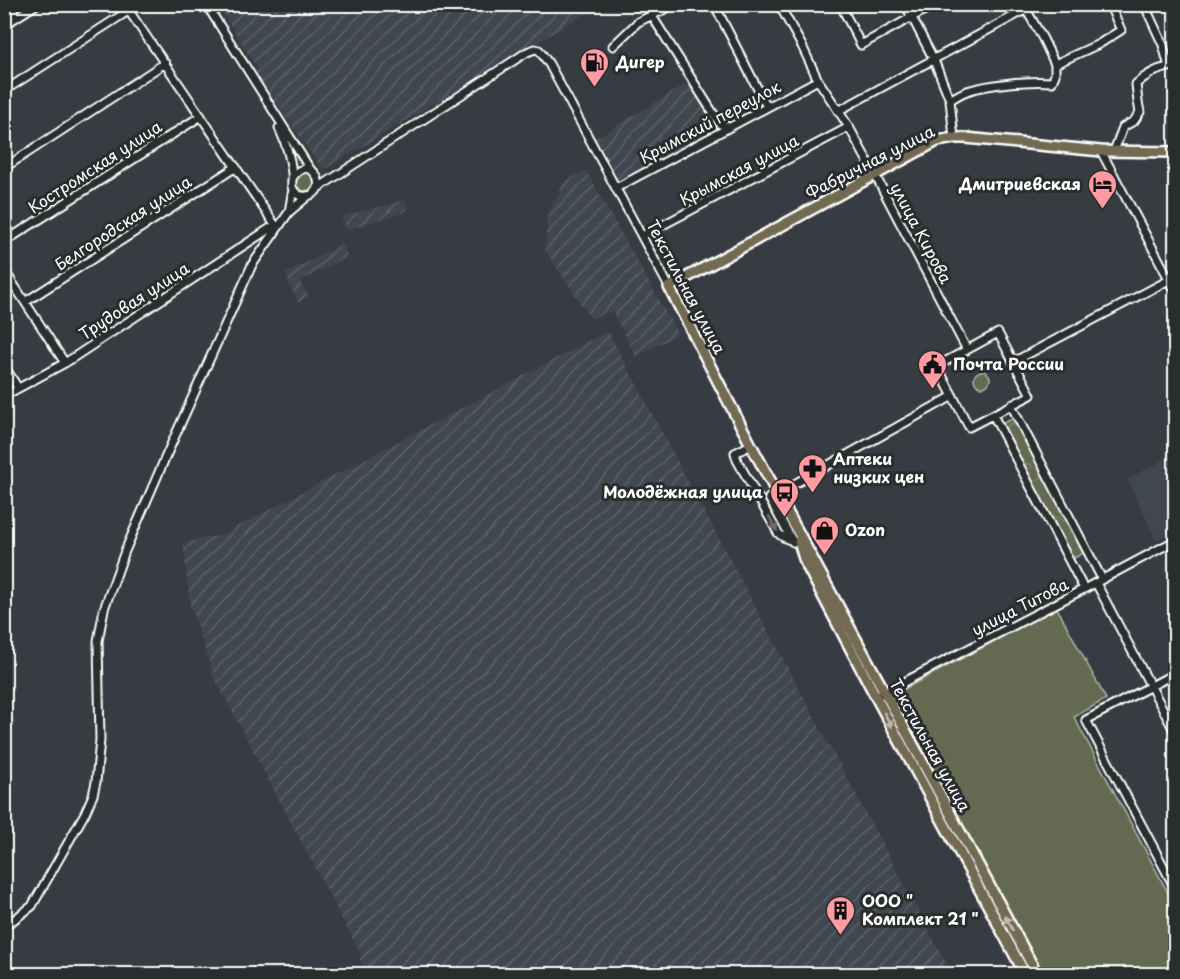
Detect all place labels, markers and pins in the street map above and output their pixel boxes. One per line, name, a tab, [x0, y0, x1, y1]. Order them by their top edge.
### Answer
fuel station icon: Дигер	[579, 46, 611, 88]
place label: Дигер	[615, 49, 665, 73]
hotel icon: Дмитриевская	[1086, 168, 1118, 210]
place label: Дмитриевская	[958, 171, 1081, 195]
public building icon: Почта России	[916, 348, 948, 390]
place label: Почта России	[953, 351, 1064, 375]
place label: Аптеки низких цен	[833, 446, 925, 488]
pharmacy icon: Аптеки низких цен	[796, 452, 828, 494]
bus stop icon: Молодёжная улица	[768, 476, 800, 518]
place label: Молодёжная улица	[603, 479, 763, 503]
shop icon: Ozon	[808, 514, 840, 556]
place label: Ozon	[845, 517, 885, 541]
place label: ООО " Комплект 21 "	[862, 888, 978, 930]
building icon: ООО " Комплект 21 "	[825, 894, 857, 936]

